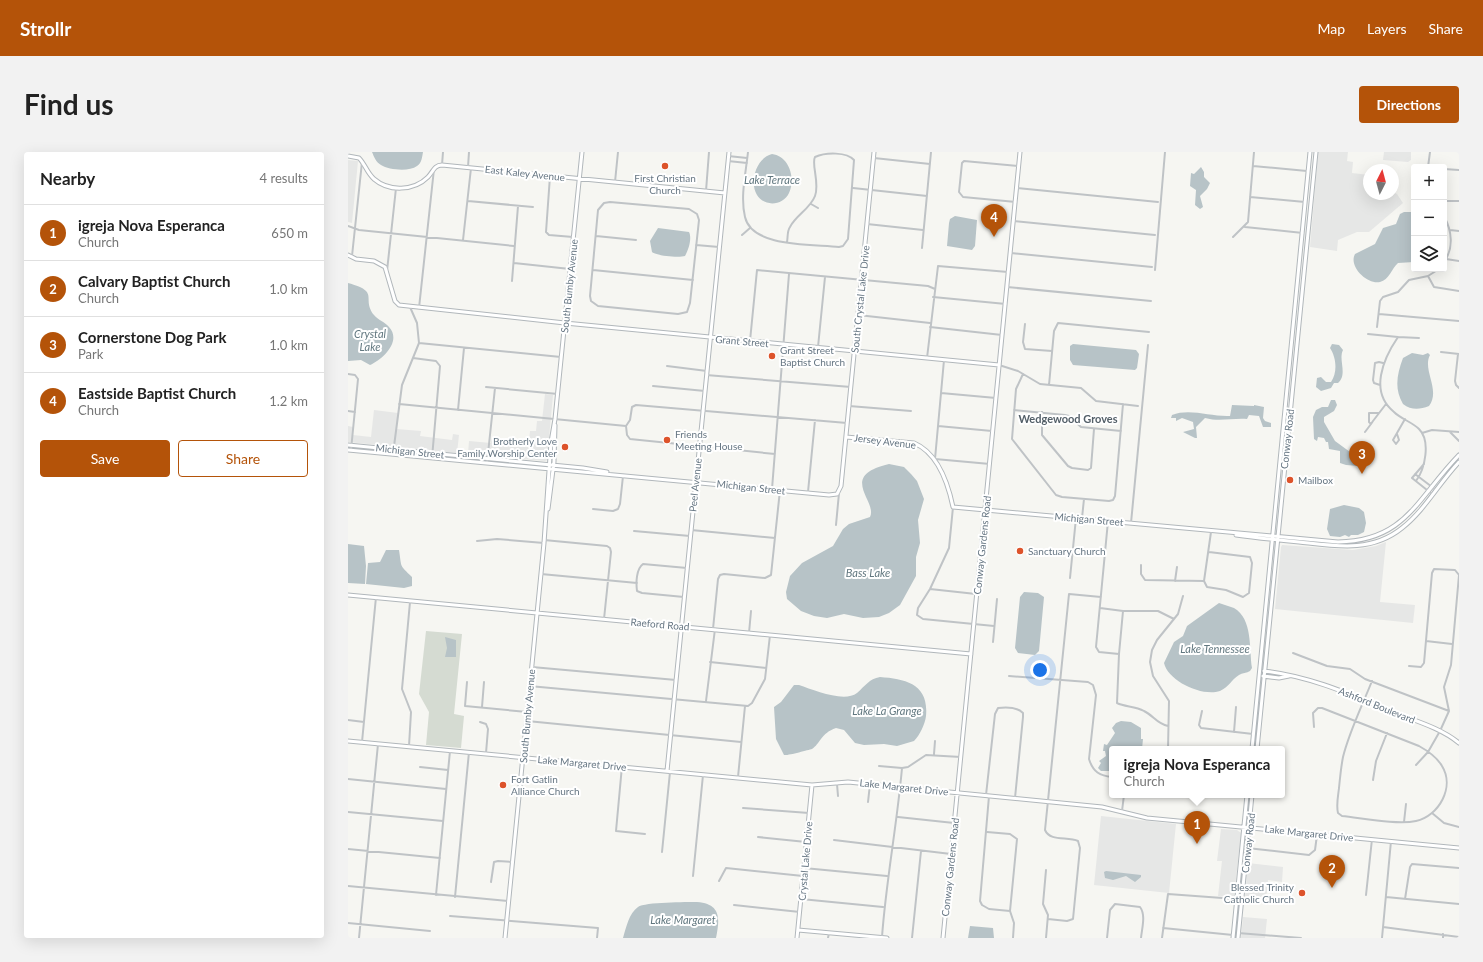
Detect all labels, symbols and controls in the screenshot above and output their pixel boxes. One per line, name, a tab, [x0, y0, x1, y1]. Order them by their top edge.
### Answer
text: Strollr	[20, 17, 71, 40]
text: Map	[1317, 20, 1345, 37]
text: Layers	[1367, 20, 1407, 37]
text: Share	[1429, 20, 1463, 37]
button: Directions	[1359, 86, 1459, 123]
text: Find us	[24, 87, 114, 121]
marker: First Christian Church	[660, 161, 670, 171]
street label: East Kaley Avenue	[484, 163, 566, 183]
north arrow	[1363, 164, 1399, 200]
map controls	[1411, 164, 1447, 272]
button: +	[1411, 164, 1447, 200]
text: Nearby	[40, 168, 95, 189]
text: 4 results	[260, 170, 308, 186]
place label: First Christian Church	[634, 172, 696, 196]
water label: Lake Terrace	[744, 173, 800, 186]
button: −	[1411, 200, 1447, 236]
pin: 4	[981, 204, 1007, 237]
text: igreja Nova Esperanca	[78, 216, 225, 234]
text: 1	[49, 225, 57, 241]
text: 650 m	[271, 225, 308, 241]
text: Church	[78, 234, 119, 250]
button: layers	[1411, 236, 1447, 272]
street label: South Bumby Avenue	[558, 239, 580, 333]
street label: South Crystal Lake Drive	[848, 245, 872, 353]
text: Calvary Baptist Church	[78, 272, 231, 290]
text: 2	[49, 281, 57, 297]
text: 1.0 km	[269, 281, 308, 297]
text: Church	[78, 290, 119, 306]
water label: Crystal Lake	[354, 327, 387, 353]
text: Cornerstone Dog Park	[78, 328, 227, 346]
street label: Grant Street	[715, 333, 770, 349]
text: 3	[49, 337, 57, 353]
text: 1.0 km	[269, 337, 308, 353]
place label: Grant Street Baptist Church	[780, 344, 845, 368]
text: Park	[78, 346, 103, 362]
marker: Grant Street Baptist Church	[767, 351, 777, 361]
text: Eastside Baptist Church	[78, 384, 236, 402]
text: 4	[49, 393, 57, 409]
text: 1.2 km	[269, 393, 308, 409]
text: Church	[78, 402, 119, 418]
street label: Conway Road	[1278, 408, 1296, 470]
district label: Wedgewood Groves	[1018, 412, 1118, 425]
place label: Friends Meeting House	[675, 428, 743, 452]
street label: Jersey Avenue	[853, 431, 917, 451]
place label: Brotherly Love Family Worship Center	[457, 435, 557, 459]
marker: Friends Meeting House	[662, 435, 672, 445]
button: Save	[40, 440, 170, 477]
button: Share	[178, 440, 308, 477]
street label: Michigan Street	[375, 441, 445, 461]
pin: 3	[1349, 441, 1375, 474]
marker: Brotherly Love Family Worship Center	[560, 442, 570, 452]
street label: Peel Avenue	[686, 458, 704, 512]
place label: Mailbox	[1298, 474, 1333, 486]
marker: Mailbox	[1285, 475, 1295, 485]
street label: Michigan Street	[716, 477, 786, 497]
street label: Conway Gardens Road	[971, 495, 993, 595]
street label: Michigan Street	[1054, 510, 1124, 528]
place label: Sanctuary Church	[1028, 545, 1106, 557]
marker: Sanctuary Church	[1015, 546, 1025, 556]
water label: Bass Lake	[846, 566, 890, 579]
street label: Raeford Road	[630, 615, 690, 633]
water label: Lake Tennessee	[1180, 642, 1250, 655]
your location	[1030, 660, 1050, 680]
street label: South Bumby Avenue	[517, 669, 537, 763]
street label: Ashford Boulevard	[1337, 684, 1417, 726]
water label: Lake La Grange	[852, 704, 922, 717]
popup	[1109, 746, 1285, 798]
street label: Lake Margaret Drive	[537, 753, 627, 773]
text: igreja Nova Esperanca	[1124, 755, 1270, 773]
place label: Fort Gatlin Alliance Church	[511, 773, 580, 797]
text: Church	[1124, 773, 1165, 789]
street label: Lake Margaret Drive	[859, 776, 949, 798]
marker: Fort Gatlin Alliance Church	[498, 780, 508, 790]
pin: 1	[1184, 811, 1210, 844]
street label: Conway Road	[1239, 812, 1257, 874]
street label: Conway Gardens Road	[939, 817, 961, 917]
street label: Crystal Lake Drive	[796, 821, 814, 901]
street label: Lake Margaret Drive	[1264, 822, 1354, 844]
pin: 2	[1319, 855, 1345, 888]
place label: Blessed Trinity Catholic Church	[1224, 881, 1295, 905]
marker: Blessed Trinity Catholic Church	[1297, 888, 1307, 898]
water label: Lake Margaret	[650, 913, 716, 926]

